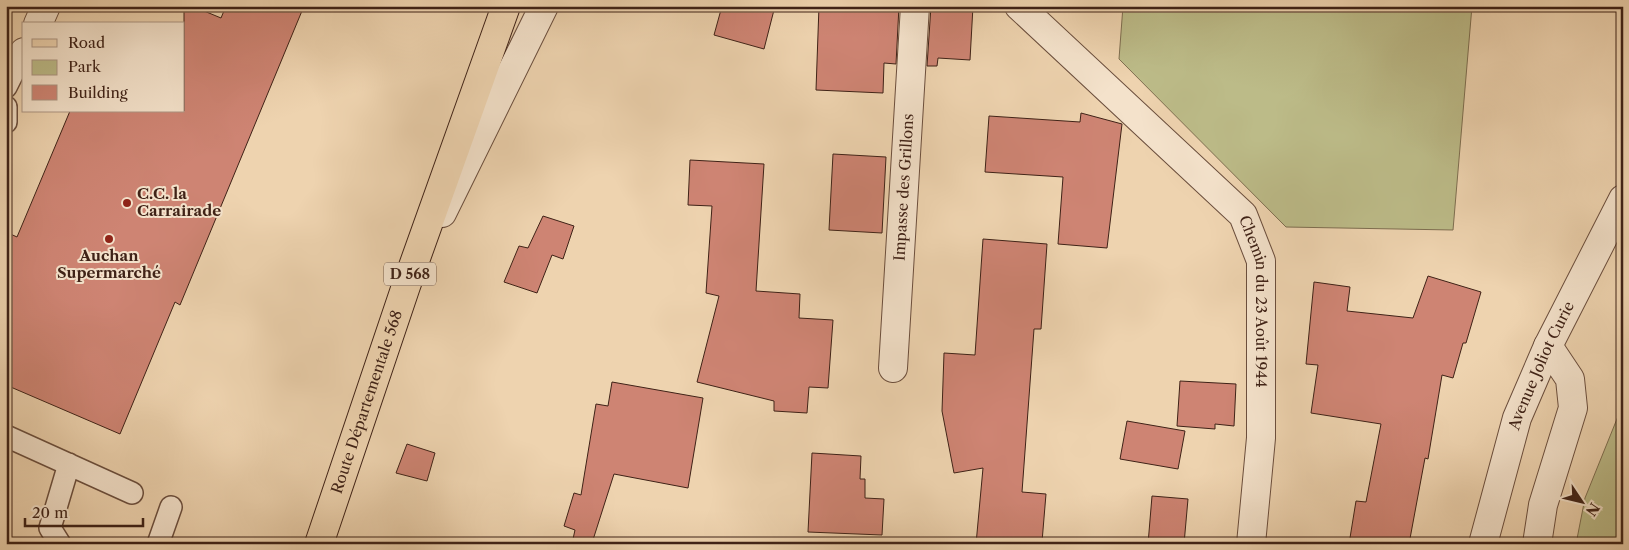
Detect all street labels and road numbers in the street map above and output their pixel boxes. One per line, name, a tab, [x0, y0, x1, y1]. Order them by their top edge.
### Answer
street label: Impasse des Grillons	[890, 113, 917, 261]
street label: Chemin du 23 Août 1944	[1235, 212, 1271, 388]
road number: D 568	[384, 262, 436, 286]
street label: Avenue Joliot Curie	[1504, 298, 1578, 433]
street label: Route Départementale 568	[327, 307, 406, 496]

